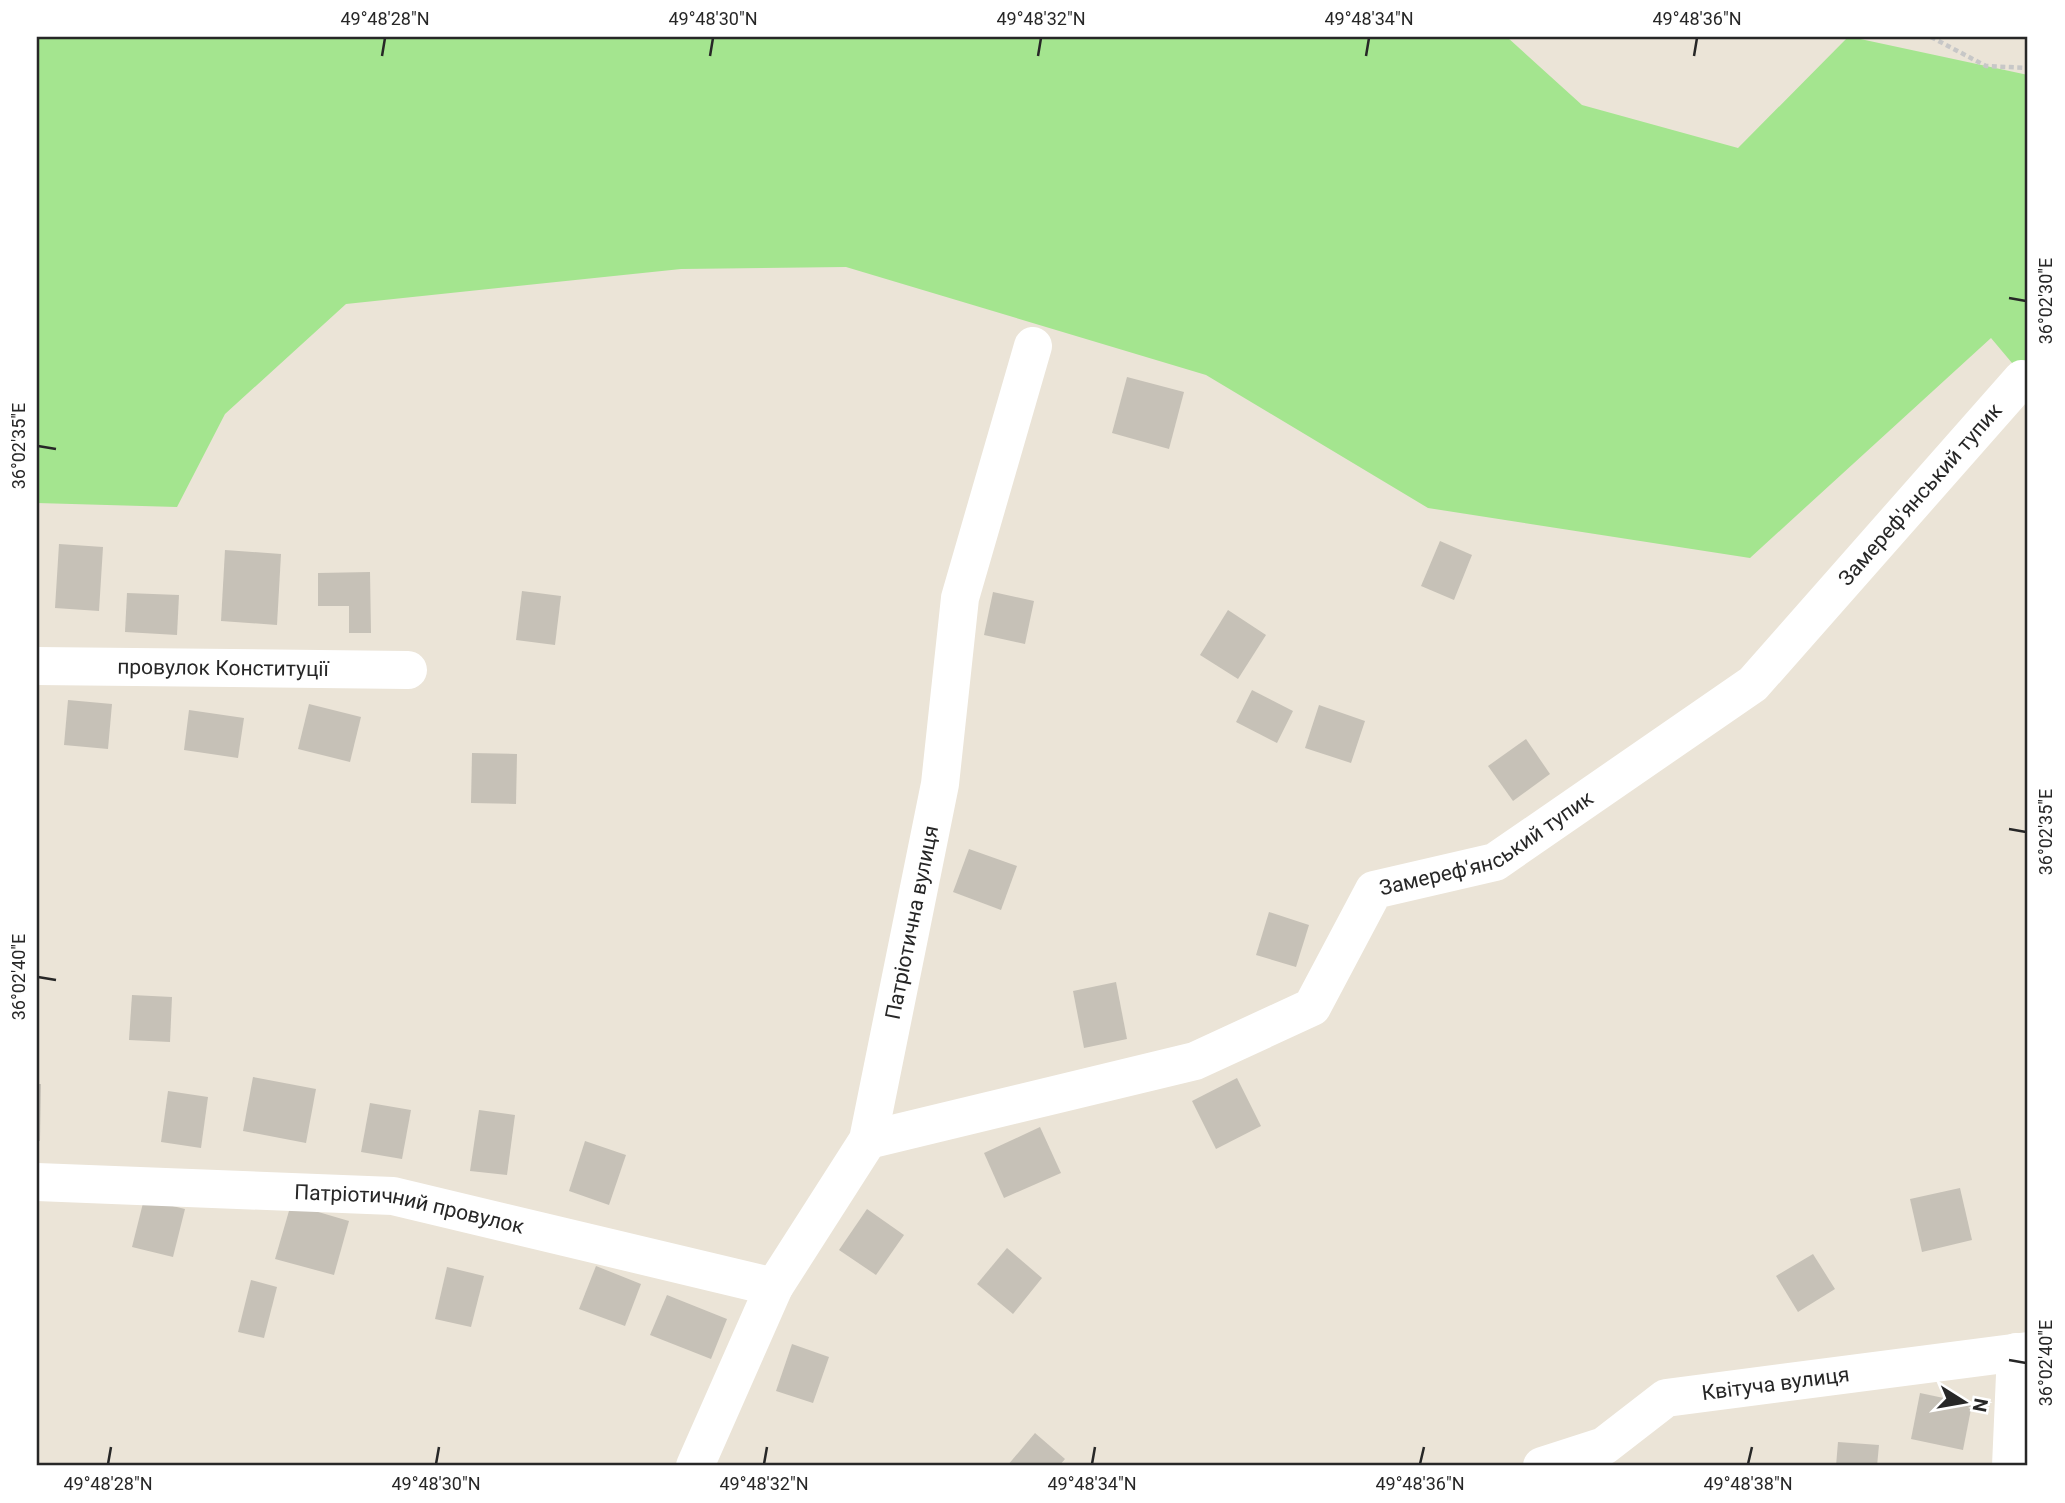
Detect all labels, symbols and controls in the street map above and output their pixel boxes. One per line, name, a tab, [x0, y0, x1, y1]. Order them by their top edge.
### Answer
text: 49°48'28"N	[340, 8, 430, 29]
text: 49°48'30"N	[668, 8, 758, 29]
text: 49°48'32"N	[996, 8, 1086, 29]
text: 49°48'34"N	[1324, 8, 1414, 29]
text: 49°48'36"N	[1652, 8, 1742, 29]
text: 36°02'30"E	[2035, 258, 2056, 344]
street label: Замереф'янський тупик	[1833, 398, 2007, 590]
text: 36°02'35"E	[8, 403, 29, 489]
street label: провулок Конституції	[117, 655, 330, 681]
street label: Замереф'янський тупик	[1377, 786, 1598, 900]
text: 36°02'35"E	[2035, 789, 2056, 875]
street label: Патріотична вулиця	[881, 823, 943, 1022]
text: 36°02'40"E	[8, 934, 29, 1020]
street label: Патріотичний провулок	[294, 1180, 527, 1239]
text: 36°02'40"E	[2035, 1320, 2056, 1406]
street label: Квітуча вулиця	[1700, 1362, 1851, 1405]
north arrow	[1928, 1366, 1998, 1436]
text: N	[1968, 1396, 1993, 1414]
text: 49°48'28"N	[63, 1473, 153, 1494]
text: 49°48'30"N	[391, 1473, 481, 1494]
text: 49°48'32"N	[719, 1473, 809, 1494]
text: 49°48'34"N	[1047, 1473, 1137, 1494]
text: 49°48'36"N	[1375, 1473, 1465, 1494]
text: 49°48'38"N	[1703, 1473, 1793, 1494]

